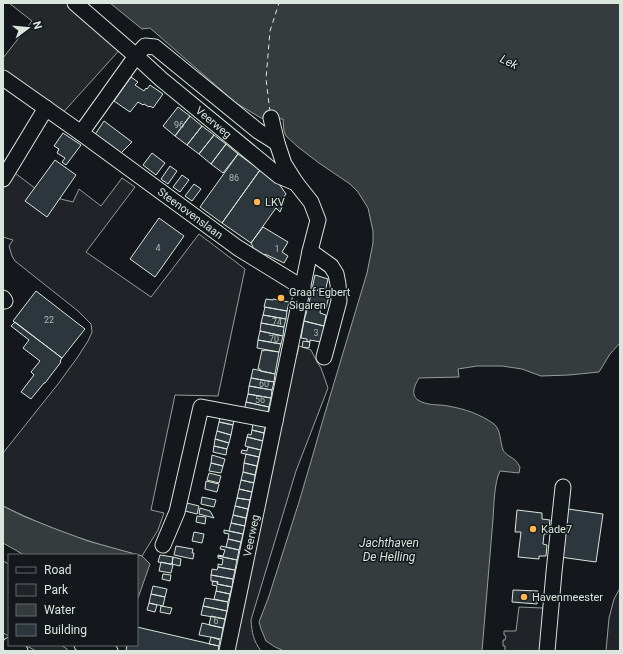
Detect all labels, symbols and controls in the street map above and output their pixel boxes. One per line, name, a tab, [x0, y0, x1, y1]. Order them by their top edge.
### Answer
north arrow	[8, 8, 48, 48]
text: N	[30, 20, 45, 31]
water label: Lek	[498, 52, 521, 73]
street label: Veerweg	[193, 104, 234, 141]
house number: 96	[174, 120, 184, 130]
house number: 86	[229, 173, 239, 183]
street label: Steenovenslaan	[155, 185, 225, 242]
place label: LKV	[265, 196, 285, 209]
marker: LKV	[252, 197, 262, 207]
house number: 4	[155, 243, 161, 253]
house number: 1	[274, 244, 280, 254]
place label: Graaf Egbert Sigaren	[289, 286, 351, 312]
marker: Graaf Egbert Sigaren	[276, 293, 286, 303]
house number: 22	[44, 315, 54, 325]
house number: 74	[272, 317, 282, 327]
house number: 3	[313, 328, 319, 338]
house number: 70	[269, 334, 279, 344]
house number: 60	[259, 379, 269, 389]
house number: 56	[255, 395, 265, 405]
street label: Veerweg	[241, 513, 262, 558]
place label: Kade7	[541, 523, 572, 536]
marker: Kade7	[528, 524, 538, 534]
water label: Jachthaven De Helling	[359, 536, 419, 564]
legend	[8, 554, 138, 646]
text: Road	[44, 563, 72, 577]
text: Park	[44, 583, 69, 597]
place label: Havenmeester	[532, 591, 603, 604]
marker: Havenmeester	[519, 592, 529, 602]
text: Water	[44, 603, 75, 617]
house number: 6	[213, 616, 219, 626]
text: Building	[44, 623, 87, 637]

